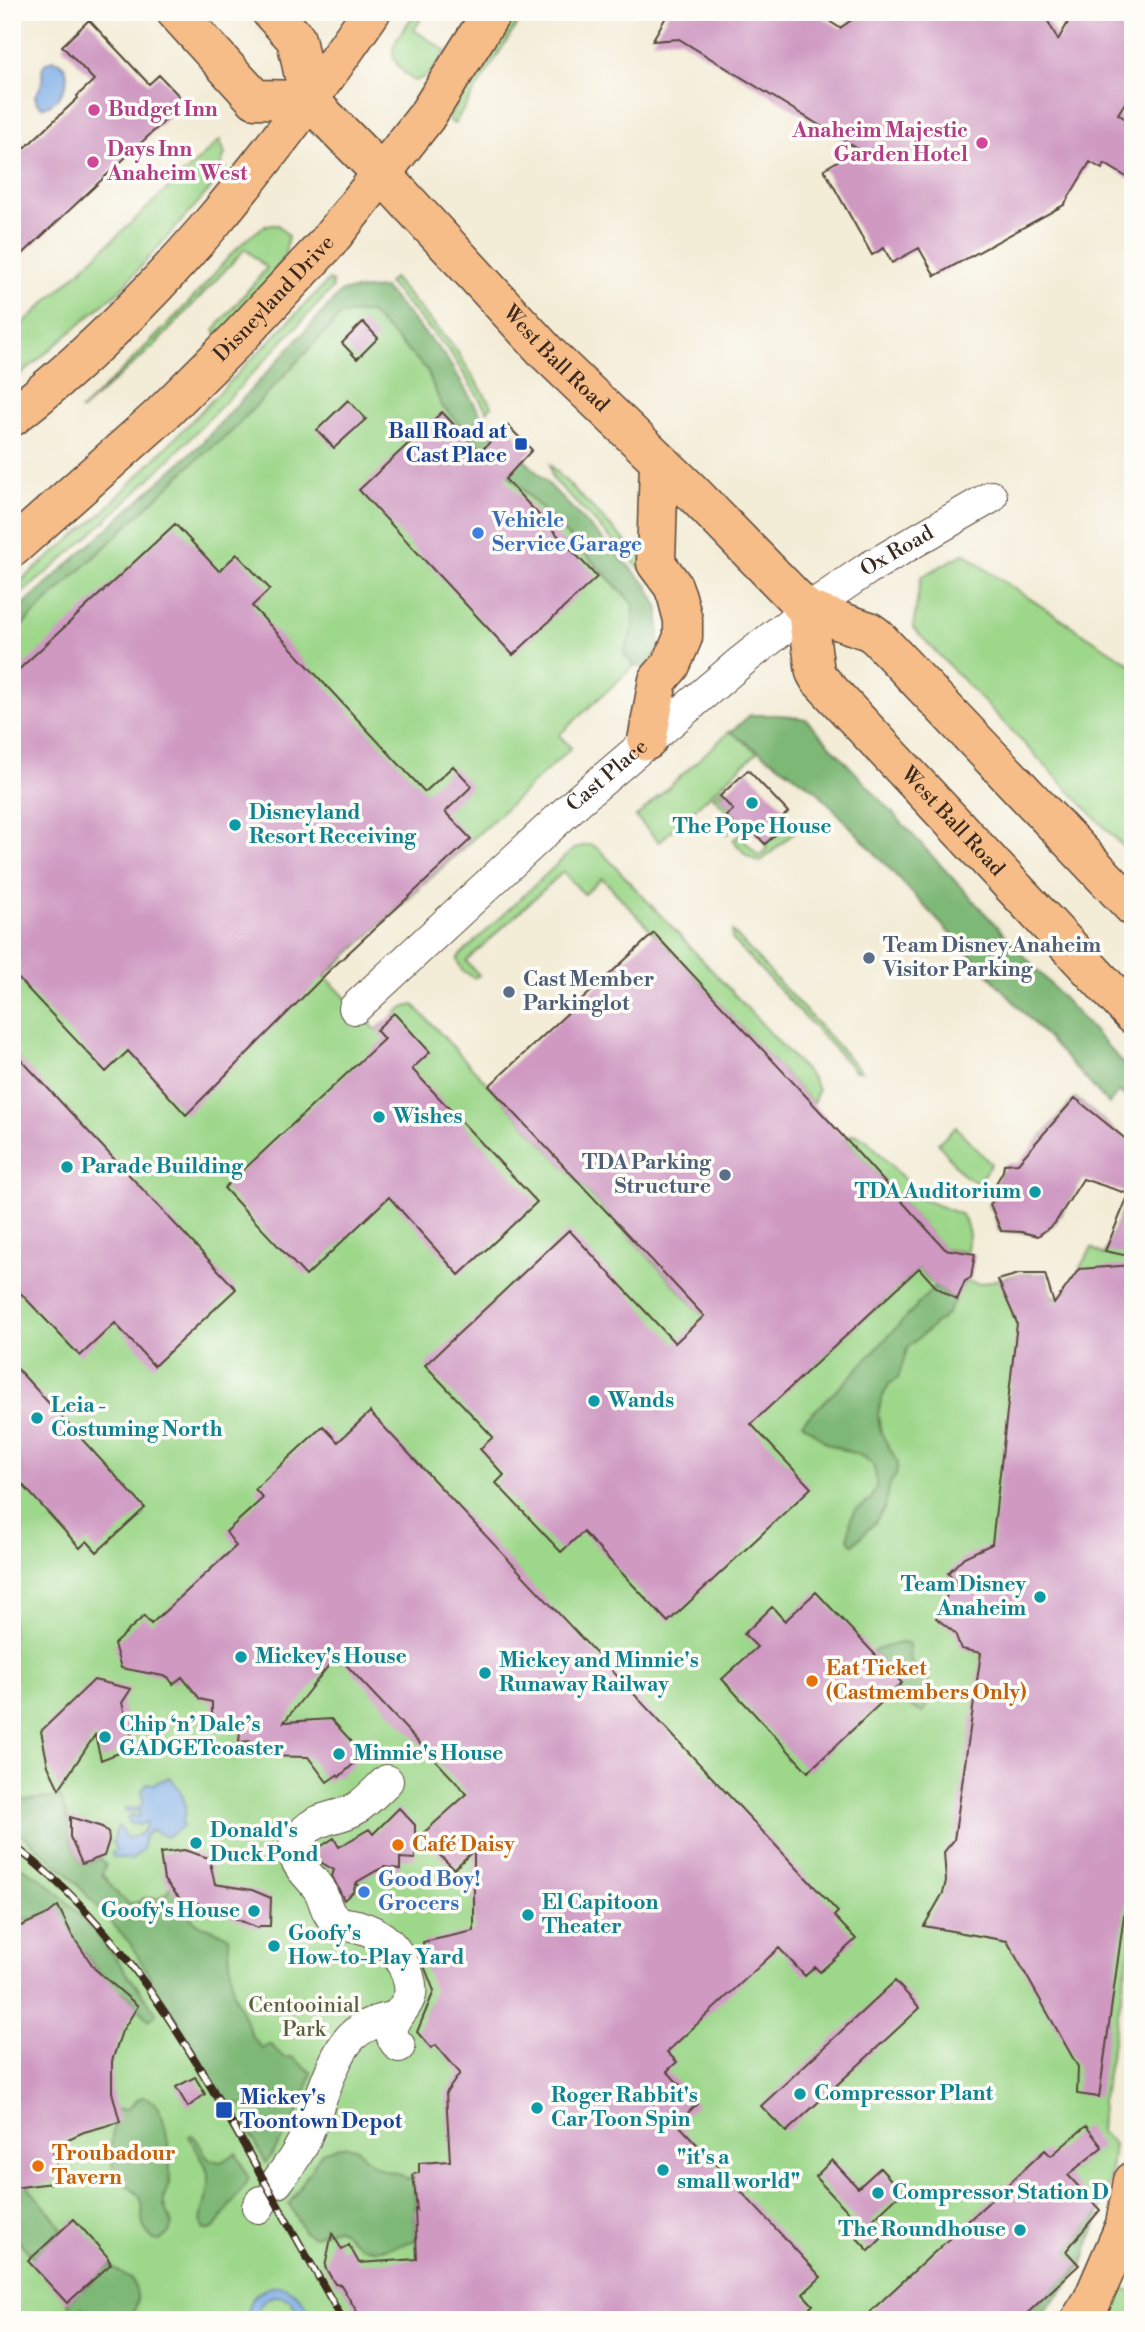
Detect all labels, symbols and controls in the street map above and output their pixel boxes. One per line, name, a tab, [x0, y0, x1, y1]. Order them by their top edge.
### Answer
place label: Budget Inn	[108, 97, 218, 123]
marker: Budget Inn	[86, 102, 102, 118]
place label: Anaheim Majestic Garden Hotel	[791, 118, 968, 168]
marker: Anaheim Majestic Garden Hotel	[974, 135, 990, 151]
place label: Days Inn Anaheim West	[106, 137, 248, 187]
marker: Days Inn Anaheim West	[85, 154, 101, 170]
street label: Disneyland Drive	[208, 230, 340, 368]
street label: West Ball Road	[496, 299, 614, 418]
place label: Ball Road at Cast Place	[388, 419, 508, 469]
marker: Ball Road at Cast Place	[513, 436, 529, 452]
place label: Vehicle Service Garage	[491, 508, 642, 558]
street label: Ox Road	[856, 520, 938, 583]
marker: Vehicle Service Garage	[470, 525, 486, 541]
street label: Cast Place	[561, 734, 653, 818]
street label: West Ball Road	[894, 761, 1010, 882]
marker: The Pope House	[744, 795, 760, 811]
place label: Disneyland Resort Receiving	[249, 800, 417, 850]
place label: The Pope House	[672, 814, 832, 840]
marker: Disneyland Resort Receiving	[227, 817, 243, 833]
place label: Team Disney Anaheim Visitor Parking	[882, 933, 1101, 983]
marker: Team Disney Anaheim Visitor Parking	[861, 950, 877, 966]
place label: Cast Member Parkinglot	[523, 967, 654, 1017]
marker: Cast Member Parkinglot	[501, 984, 517, 1000]
place label: Wishes	[392, 1104, 462, 1130]
marker: Wishes	[371, 1109, 387, 1125]
place label: TDA Parking Structure	[582, 1150, 712, 1200]
place label: Parade Building	[81, 1154, 244, 1180]
marker: Parade Building	[59, 1159, 75, 1175]
marker: TDA Parking Structure	[717, 1167, 733, 1183]
place label: TDA Auditorium	[854, 1179, 1021, 1205]
marker: TDA Auditorium	[1027, 1184, 1043, 1200]
place label: Wands	[607, 1388, 674, 1414]
place label: Leia - Costuming North	[51, 1393, 223, 1443]
marker: Wands	[586, 1393, 602, 1409]
marker: Leia - Costuming North	[29, 1410, 45, 1426]
place label: Team Disney Anaheim	[901, 1572, 1026, 1622]
marker: Team Disney Anaheim	[1032, 1589, 1048, 1605]
place label: Mickey's House	[255, 1644, 407, 1670]
place label: Mickey and Minnie's Runaway Railway	[499, 1648, 699, 1698]
marker: Mickey's House	[233, 1649, 249, 1665]
place label: Eat Ticket (Castmembers Only)	[826, 1656, 1027, 1706]
marker: Mickey and Minnie's Runaway Railway	[477, 1665, 493, 1681]
marker: Eat Ticket (Castmembers Only)	[804, 1673, 820, 1689]
place label: Chip ‘n’ Dale’s GADGETcoaster	[119, 1712, 284, 1762]
marker: Chip ‘n’ Dale’s GADGETcoaster	[97, 1729, 113, 1745]
place label: Minnie's House	[353, 1741, 503, 1767]
marker: Minnie's House	[331, 1746, 347, 1762]
place label: Donald's Duck Pond	[210, 1818, 319, 1868]
place label: Café Daisy	[412, 1832, 515, 1858]
marker: Donald's Duck Pond	[188, 1835, 204, 1851]
marker: Café Daisy	[390, 1837, 406, 1853]
place label: Good Boy! Grocers	[378, 1867, 481, 1917]
marker: Good Boy! Grocers	[356, 1884, 372, 1900]
place label: El Capitoon Theater	[542, 1890, 659, 1940]
place label: Goofy's House	[101, 1898, 240, 1924]
marker: Goofy's House	[246, 1903, 262, 1919]
marker: El Capitoon Theater	[520, 1907, 536, 1923]
place label: Goofy's How-to-Play Yard	[288, 1921, 465, 1971]
marker: Goofy's How-to-Play Yard	[266, 1938, 282, 1954]
park label: Centooinial Park	[248, 1993, 360, 2043]
place label: Compressor Plant	[814, 2081, 993, 2107]
place label: Roger Rabbit's Car Toon Spin	[551, 2083, 698, 2133]
place label: Mickey's Toontown Depot	[240, 2085, 403, 2135]
marker: Compressor Plant	[792, 2086, 808, 2102]
marker: Mickey's Toontown Depot	[214, 2100, 234, 2120]
marker: Roger Rabbit's Car Toon Spin	[529, 2100, 545, 2116]
place label: Troubadour Tavern	[52, 2141, 176, 2191]
place label: "it's a small world"	[677, 2145, 800, 2195]
marker: Troubadour Tavern	[30, 2158, 46, 2174]
marker: "it's a small world"	[655, 2162, 671, 2178]
place label: Compressor Station D	[892, 2180, 1109, 2206]
marker: Compressor Station D	[870, 2185, 886, 2201]
place label: The Roundhouse	[838, 2217, 1006, 2243]
marker: The Roundhouse	[1012, 2222, 1028, 2238]

